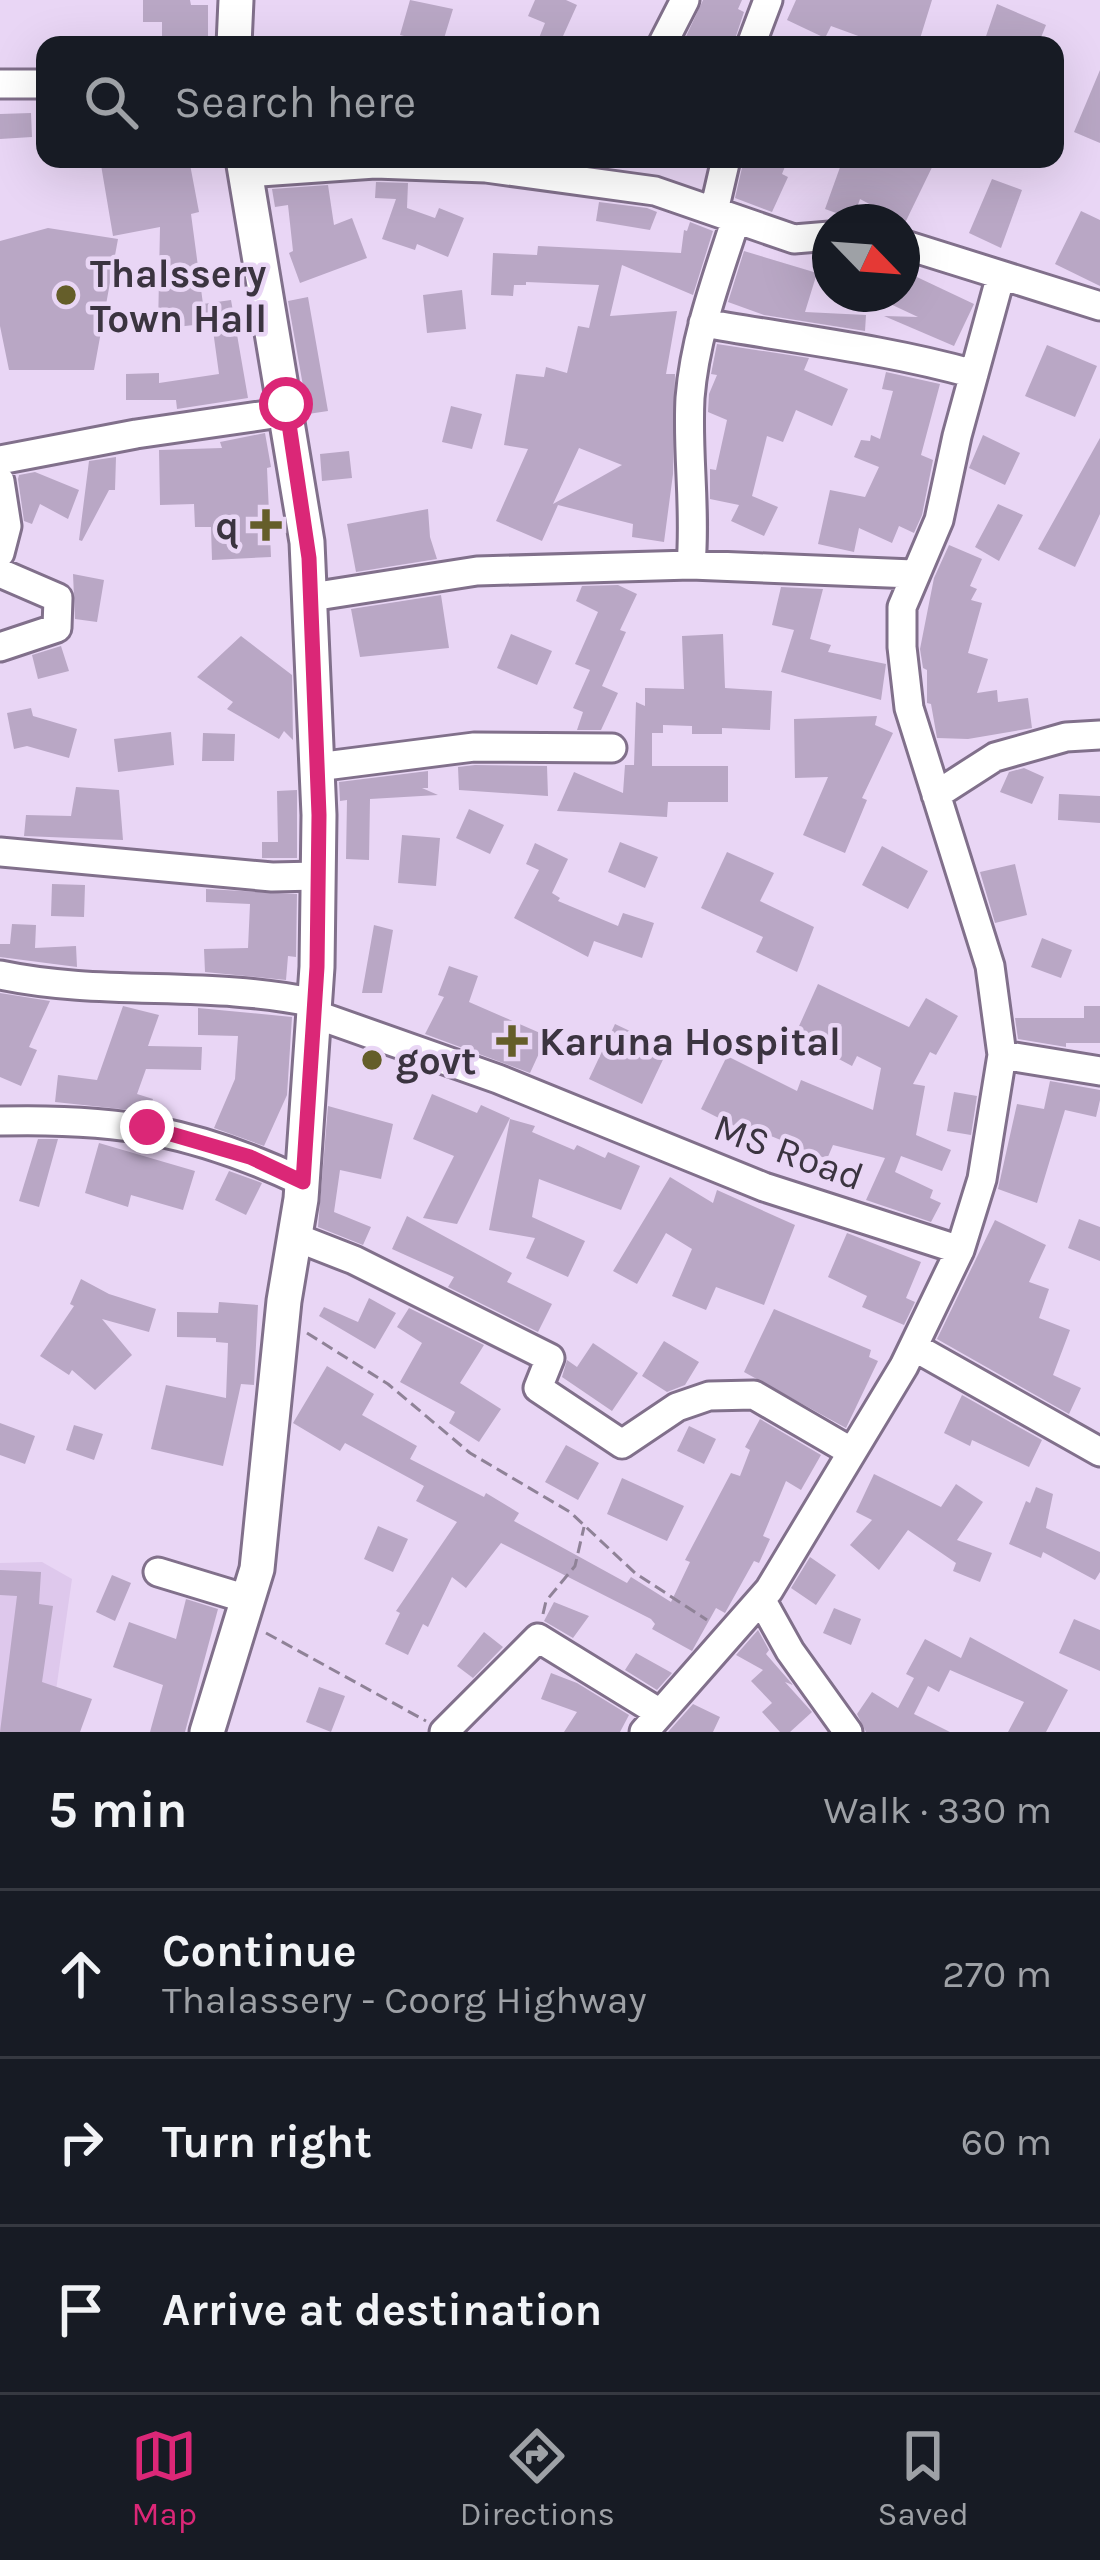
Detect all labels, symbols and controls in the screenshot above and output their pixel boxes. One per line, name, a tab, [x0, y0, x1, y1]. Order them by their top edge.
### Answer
search box	[36, 36, 1064, 168]
icon: search	[78, 69, 144, 135]
text: Search here	[174, 76, 416, 128]
north arrow	[812, 204, 920, 312]
place label: Thalssery Town Hall	[90, 251, 267, 342]
marker: Thalssery Town Hall	[53, 282, 79, 308]
route start	[259, 377, 313, 431]
place label: q	[215, 503, 239, 549]
marker: q	[250, 509, 282, 541]
place label: Karuna Hospital	[539, 1019, 841, 1065]
marker: Karuna Hospital	[496, 1025, 528, 1057]
place label: govt	[396, 1038, 476, 1084]
marker: govt	[359, 1047, 385, 1073]
route end	[120, 1100, 174, 1154]
street label: MS Road	[708, 1104, 870, 1200]
text: 5 min	[48, 1780, 188, 1840]
text: Walk · 330 m	[824, 1787, 1052, 1833]
text: Continue	[162, 1925, 357, 1977]
icon: ahead	[48, 1941, 114, 2007]
text: 270 m	[942, 1951, 1052, 1997]
text: Thalassery - Coorg Highway	[162, 1977, 647, 2023]
icon: right	[48, 2109, 114, 2175]
text: Turn right	[162, 2116, 372, 2168]
text: 60 m	[961, 2119, 1052, 2165]
icon: arrive	[48, 2277, 114, 2343]
text: Arrive at destination	[162, 2284, 602, 2336]
tab: Map	[131, 2423, 197, 2533]
tab: Directions	[460, 2423, 615, 2533]
tab: Saved	[878, 2423, 969, 2533]

